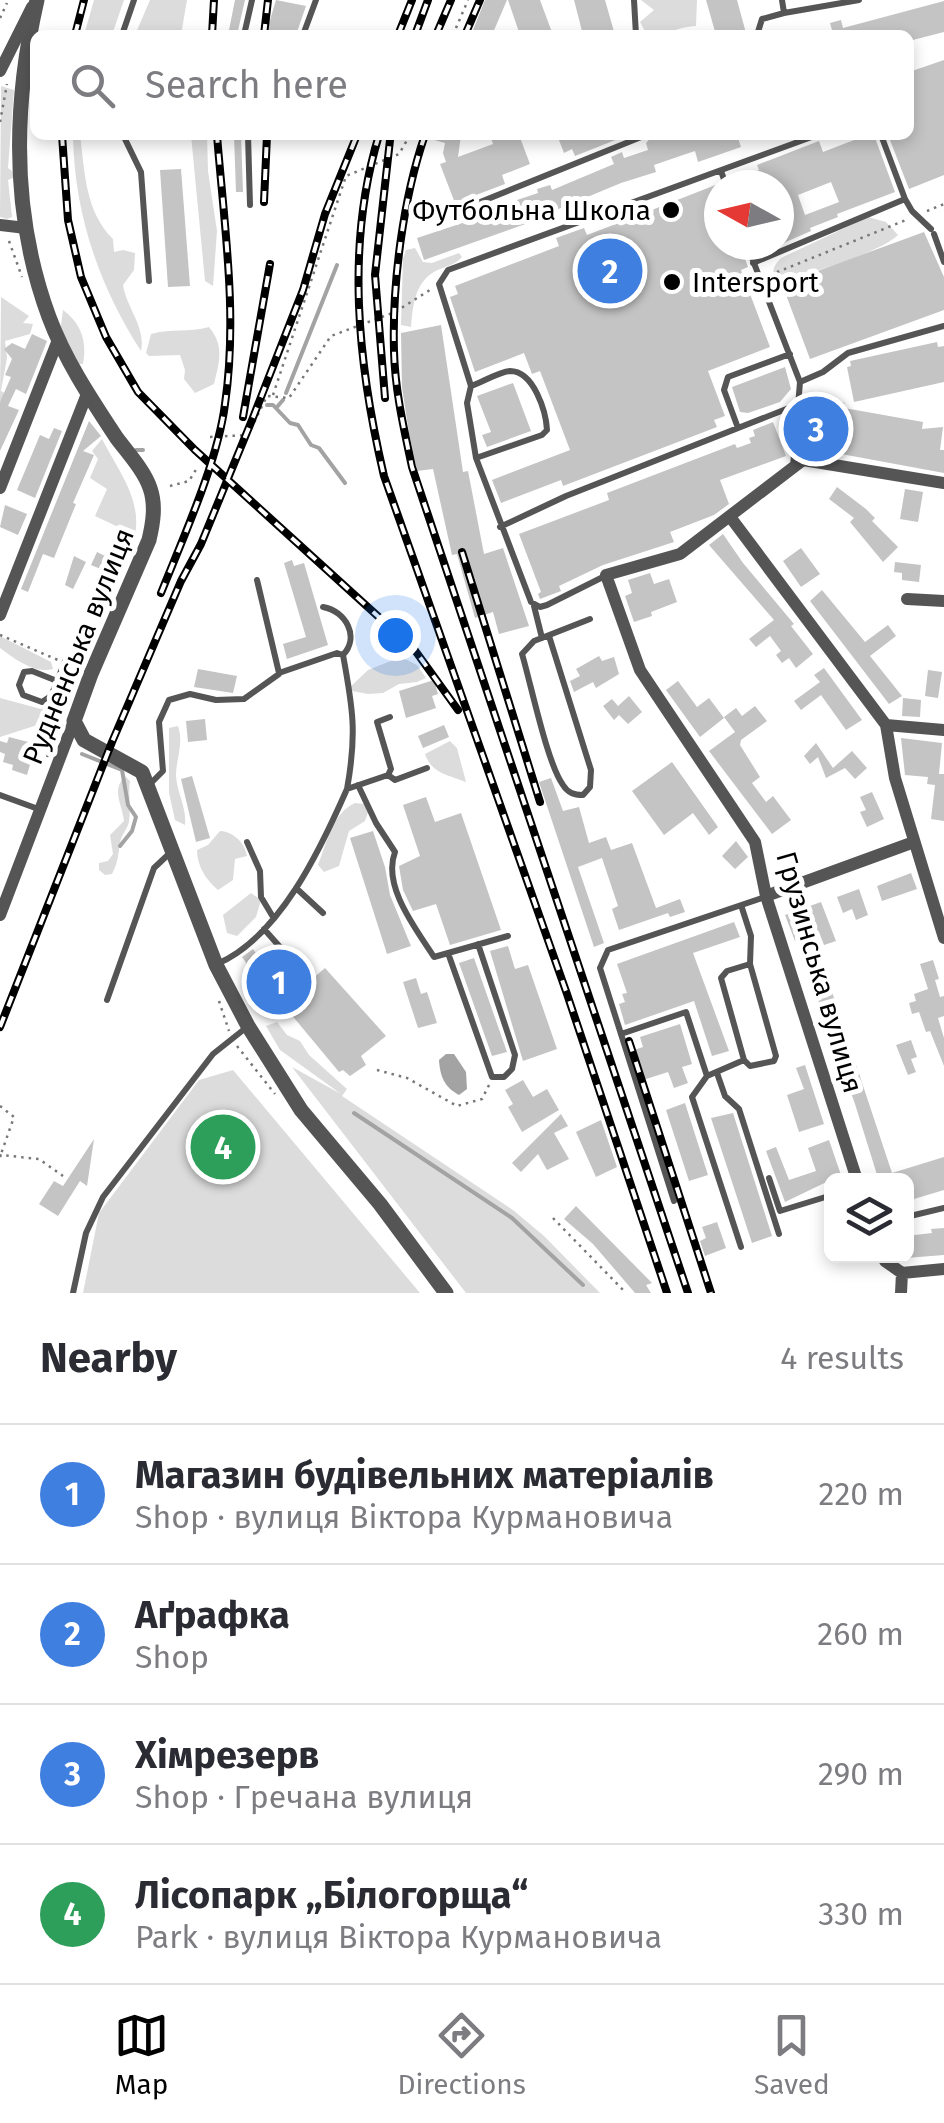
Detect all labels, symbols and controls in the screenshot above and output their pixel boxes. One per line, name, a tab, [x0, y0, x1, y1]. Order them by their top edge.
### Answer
search box	[30, 30, 914, 140]
icon: search	[65, 58, 120, 113]
text: Search here	[145, 62, 348, 108]
north arrow	[704, 170, 794, 260]
place label: Футбольна Школа	[412, 194, 651, 227]
marker: Футбольна Школа	[660, 199, 682, 221]
pin: 2	[578, 234, 642, 308]
place label: Intersport	[692, 266, 820, 299]
marker: Intersport	[661, 271, 683, 293]
pin: 3	[784, 392, 848, 466]
street label: Рудненська вулиця	[16, 523, 141, 769]
your location	[370, 610, 421, 661]
street label: Грузинська вулиця	[769, 847, 870, 1097]
pin: 1	[246, 944, 312, 1020]
pin: 4	[190, 1110, 256, 1184]
map controls	[824, 1173, 914, 1263]
button: layers	[824, 1173, 914, 1263]
text: Nearby	[40, 1333, 177, 1383]
text: 4 results	[780, 1339, 904, 1377]
text: Магазин будівельних матеріалів	[135, 1452, 714, 1498]
text: 1	[65, 1475, 80, 1513]
text: 220 m	[819, 1475, 904, 1513]
text: Shop · вулиця Віктора Курмановича	[135, 1498, 673, 1536]
text: Аґрафка	[135, 1592, 290, 1638]
text: 2	[64, 1615, 81, 1653]
text: 260 m	[817, 1615, 904, 1653]
text: Shop	[135, 1638, 209, 1676]
text: Хімрезерв	[135, 1732, 320, 1778]
text: 3	[64, 1755, 81, 1793]
text: 290 m	[818, 1755, 904, 1793]
text: Shop · Гречана вулиця	[135, 1778, 473, 1816]
text: Лісопарк „Білогорща“	[135, 1872, 528, 1918]
text: 4	[63, 1895, 82, 1933]
text: 330 m	[818, 1895, 904, 1933]
text: Park · вулиця Віктора Курмановича	[135, 1918, 662, 1956]
tab: Map	[114, 2008, 169, 2101]
tab: Directions	[397, 2008, 526, 2101]
tab: Saved	[754, 2008, 830, 2101]

